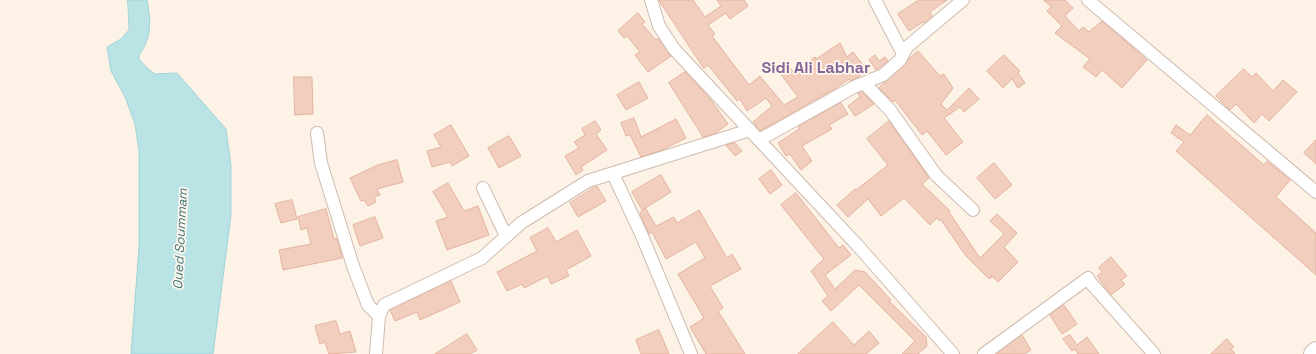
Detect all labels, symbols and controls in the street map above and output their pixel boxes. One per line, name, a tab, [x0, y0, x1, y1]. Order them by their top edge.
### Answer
district label: Sidi Ali Labhar	[762, 59, 870, 79]
water label: Oued Soummam	[171, 188, 191, 290]

